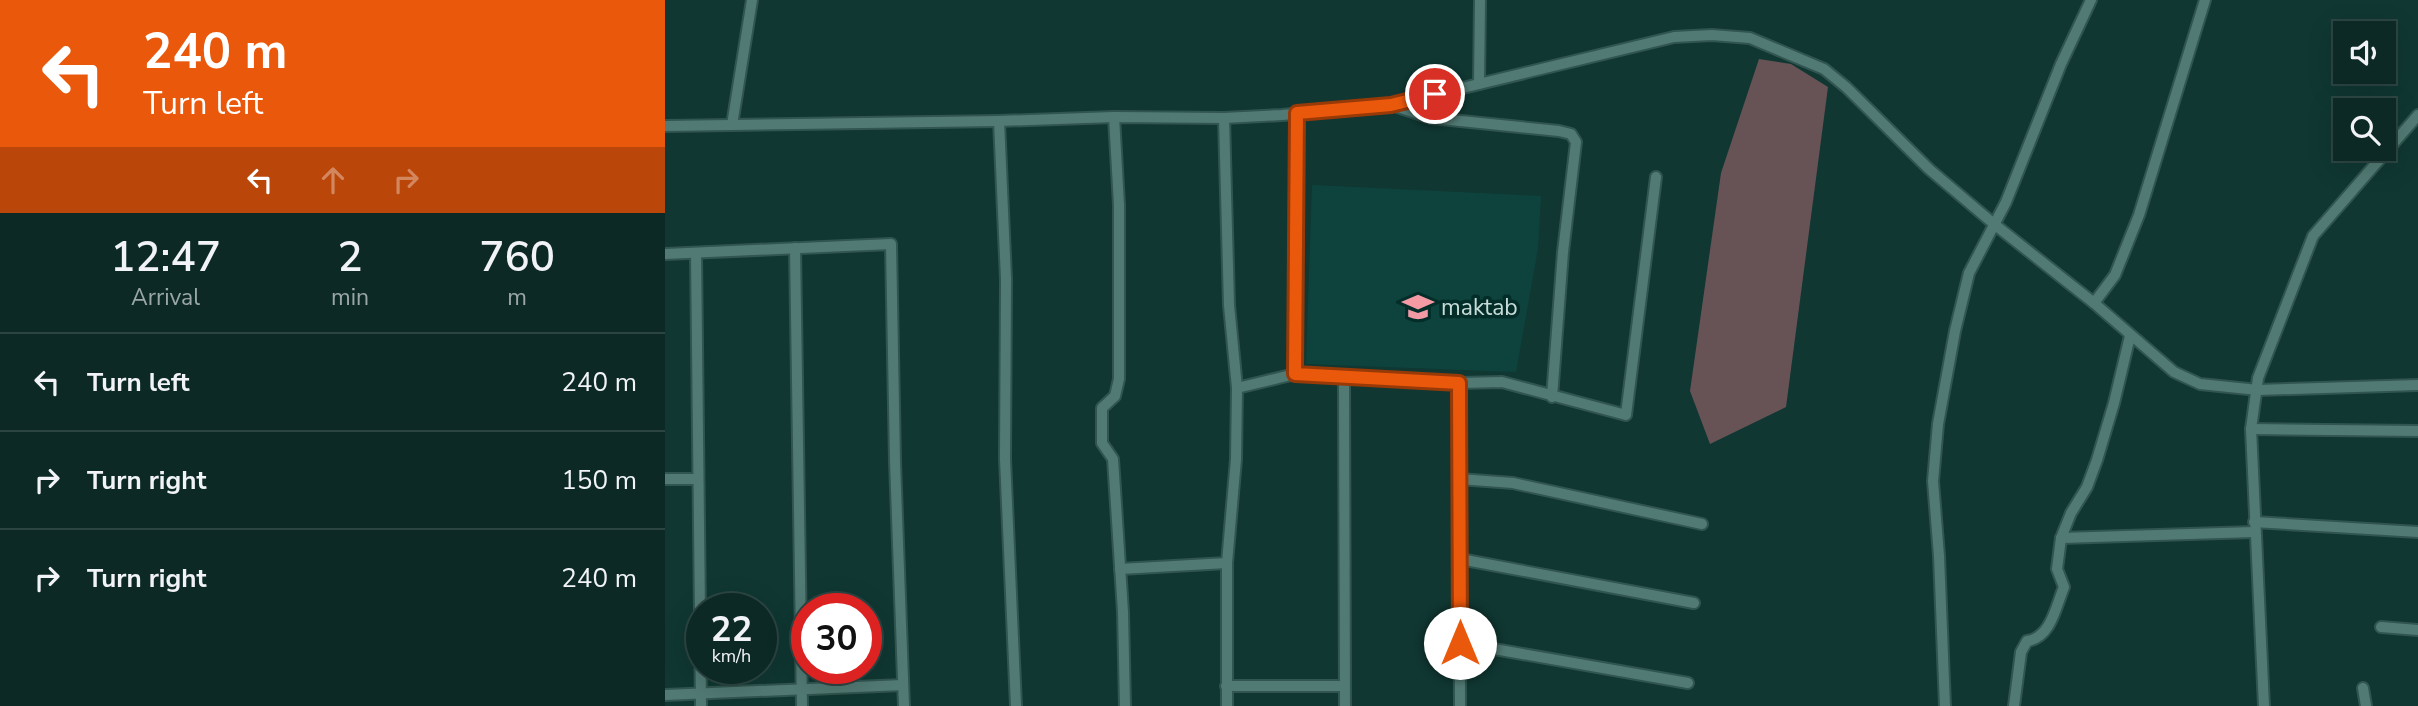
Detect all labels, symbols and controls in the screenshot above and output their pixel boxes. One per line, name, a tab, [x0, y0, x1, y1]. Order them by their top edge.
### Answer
text: 240 m	[143, 18, 287, 85]
map controls	[2333, 21, 2396, 161]
button: sound	[2333, 21, 2396, 84]
icon: left	[28, 28, 119, 119]
pin	[1405, 64, 1465, 124]
icon: arrive	[1416, 75, 1454, 113]
text: Turn left	[143, 82, 263, 125]
button: search	[2333, 98, 2396, 161]
icon: left	[241, 161, 279, 199]
icon: ahead	[314, 161, 352, 199]
icon: right	[387, 161, 425, 199]
text: 12:47	[110, 229, 221, 286]
text: 2	[337, 229, 363, 286]
text: 760	[479, 229, 555, 286]
text: Arrival	[131, 282, 200, 313]
text: min	[331, 282, 369, 313]
text: m	[507, 282, 527, 313]
school or university icon: maktab	[1401, 290, 1435, 324]
place label: maktab	[1441, 292, 1518, 323]
icon: left	[28, 363, 66, 401]
text: Turn left	[87, 365, 190, 400]
text: 240 m	[561, 365, 637, 400]
icon: right	[28, 461, 66, 499]
text: Turn right	[87, 463, 206, 498]
text: 150 m	[561, 463, 637, 498]
icon: right	[28, 559, 66, 597]
text: Turn right	[87, 561, 206, 596]
text: 240 m	[561, 561, 637, 596]
speed limit sign: 30	[791, 593, 882, 684]
text: 22	[710, 606, 753, 653]
position arrow	[1423, 606, 1497, 680]
text: km/h	[712, 644, 751, 668]

